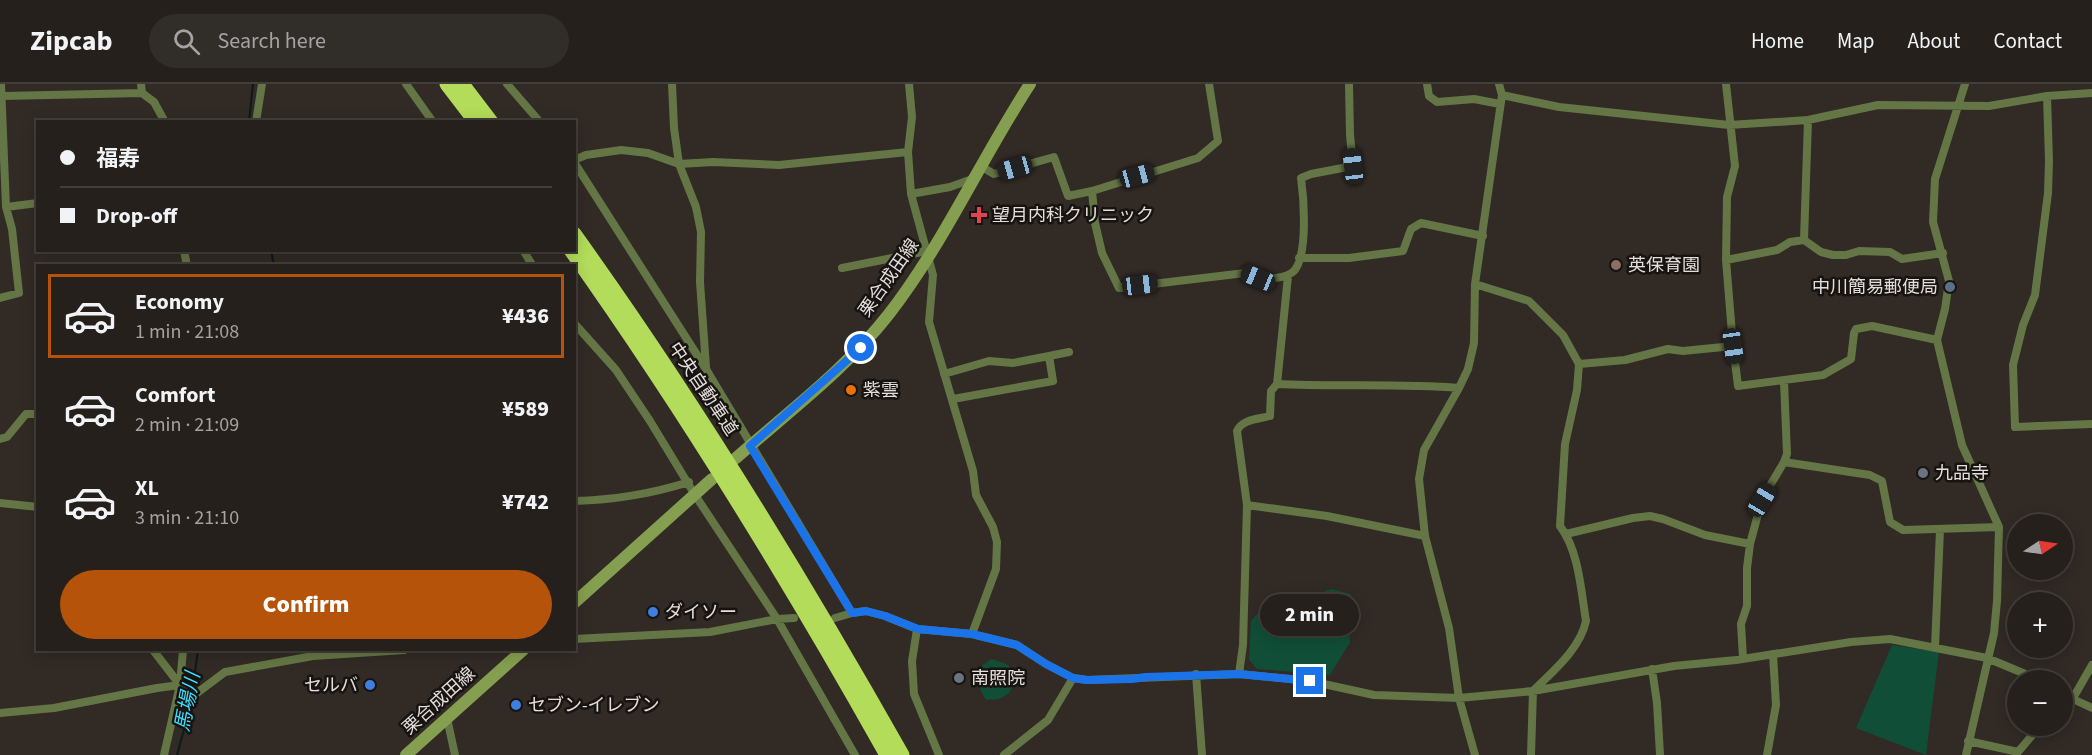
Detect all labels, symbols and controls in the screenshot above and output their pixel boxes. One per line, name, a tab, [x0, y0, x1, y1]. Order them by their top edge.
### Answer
search box	[149, 14, 569, 68]
text: Zipcab	[30, 21, 113, 61]
icon: search	[170, 25, 203, 58]
text: Search here	[218, 25, 326, 57]
text: Home	[1751, 26, 1804, 56]
text: Map	[1837, 26, 1875, 56]
text: About	[1908, 26, 1960, 56]
text: Contact	[1993, 26, 2062, 56]
text: 福寿	[96, 143, 140, 175]
car	[1342, 147, 1364, 185]
car	[995, 154, 1035, 182]
car	[1117, 163, 1157, 189]
text: Drop-off	[96, 200, 177, 232]
place label: 望月内科クリニック	[992, 203, 1154, 228]
marker: 望月内科クリニック	[970, 206, 988, 224]
street label: 栗合成田線	[853, 234, 925, 322]
place label: 英保育園	[1628, 253, 1700, 278]
marker: 英保育園	[1609, 258, 1623, 272]
car	[1238, 263, 1278, 293]
car	[1121, 274, 1159, 296]
place label: 中川簡易郵便局	[1812, 275, 1938, 300]
marker: 中川簡易郵便局	[1943, 280, 1957, 294]
text: Economy	[135, 286, 224, 318]
icon: car	[63, 289, 117, 343]
text: ¥436	[502, 300, 549, 332]
text: 1 min · 21:08	[135, 318, 239, 346]
car	[1722, 327, 1744, 365]
route start	[847, 334, 874, 361]
street label: 中央自動車道	[662, 337, 744, 441]
place label: 紫雲	[863, 378, 899, 403]
text: Comfort	[135, 379, 216, 411]
icon: car	[63, 382, 117, 436]
marker: 紫雲	[844, 383, 858, 397]
text: ¥589	[502, 393, 549, 425]
text: 2 min · 21:09	[135, 411, 239, 439]
place label: 九品寺	[1935, 461, 1989, 486]
marker: 九品寺	[1916, 466, 1930, 480]
text: XL	[135, 472, 159, 504]
icon: car	[63, 475, 117, 529]
car	[1745, 480, 1779, 520]
text: ¥742	[502, 486, 549, 518]
text: 3 min · 21:10	[135, 504, 239, 532]
north arrow	[2007, 514, 2073, 580]
map controls	[2007, 514, 2073, 736]
button: Confirm	[60, 570, 552, 639]
button: +	[2007, 592, 2073, 658]
callout: 2 min	[1260, 594, 1360, 636]
place label: ダイソー	[665, 600, 737, 625]
text: 2 min	[1285, 601, 1334, 629]
marker: ダイソー	[646, 605, 660, 619]
street label: 栗合成田線	[397, 662, 481, 740]
place label: 南照院	[971, 666, 1025, 691]
route end	[1296, 667, 1323, 694]
water label: 馬場川	[169, 668, 208, 734]
button: −	[2007, 670, 2073, 736]
marker: 南照院	[952, 671, 966, 685]
place label: セルバ	[304, 673, 358, 698]
marker: セルバ	[363, 678, 377, 692]
place label: セブン-イレブン	[528, 693, 660, 718]
marker: セブン-イレブン	[509, 698, 523, 712]

